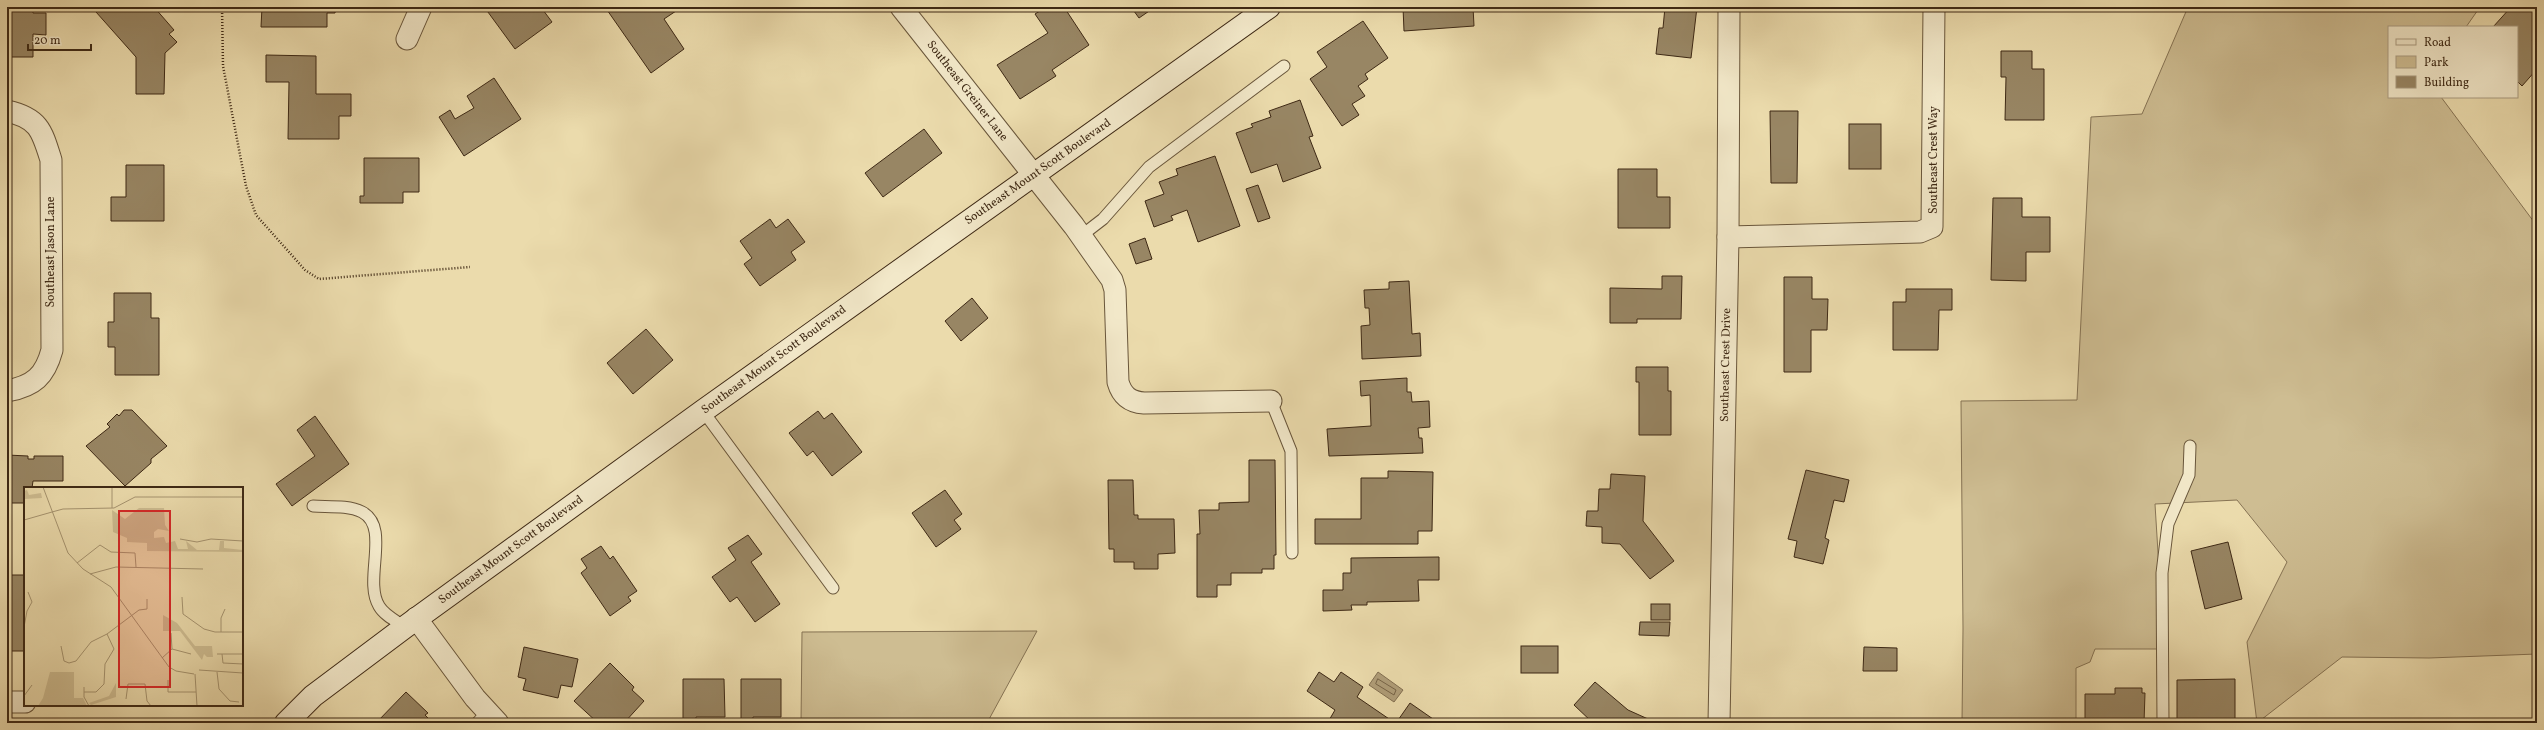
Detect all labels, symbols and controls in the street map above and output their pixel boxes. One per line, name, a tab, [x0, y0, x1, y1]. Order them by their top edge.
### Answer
scale bar	[28, 26, 91, 52]
legend	[2388, 26, 2518, 98]
text: 20 m	[34, 33, 61, 49]
text: Road	[2424, 35, 2451, 51]
street label: Southeast Greiner Lane	[923, 37, 1012, 145]
text: Park	[2424, 55, 2449, 71]
text: Building	[2424, 75, 2469, 91]
street label: Southeast Crest Way	[1926, 106, 1942, 214]
street label: Southeast Mount Scott Boulevard	[962, 115, 1115, 229]
street label: Southeast Jason Lane	[43, 196, 59, 308]
street label: Southeast Mount Scott Boulevard	[698, 302, 850, 418]
street label: Southeast Crest Drive	[1717, 307, 1735, 422]
inset map	[24, 487, 243, 706]
street label: Southeast Mount Scott Boulevard	[435, 492, 587, 608]

